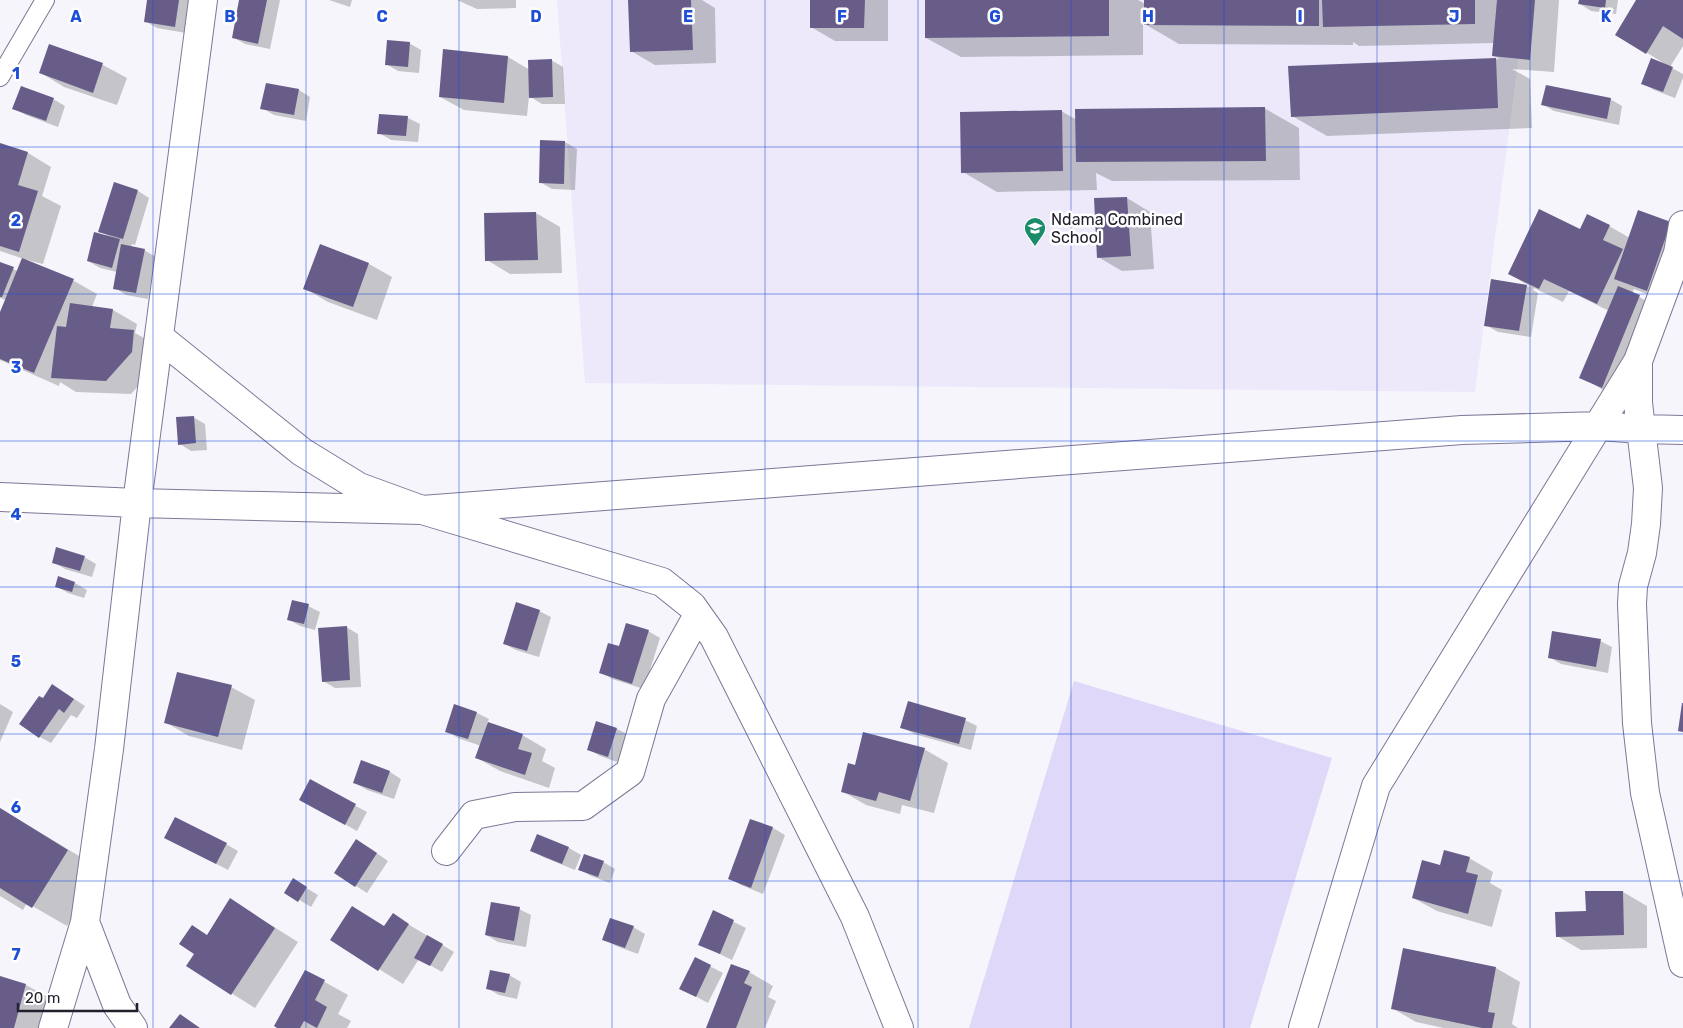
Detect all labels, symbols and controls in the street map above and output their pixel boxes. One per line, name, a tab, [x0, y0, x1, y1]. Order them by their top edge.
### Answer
text: A	[70, 7, 82, 26]
text: B	[224, 7, 236, 26]
text: C	[376, 7, 388, 26]
text: D	[530, 7, 542, 26]
text: E	[683, 7, 693, 26]
text: F	[837, 7, 847, 26]
text: G	[989, 7, 1001, 26]
text: H	[1142, 7, 1154, 26]
text: I	[1297, 7, 1303, 26]
text: J	[1449, 7, 1459, 26]
text: K	[1601, 7, 1612, 26]
text: 1	[12, 64, 20, 83]
place label: Ndama Combined School	[1051, 210, 1183, 247]
text: 2	[11, 211, 21, 230]
school or university icon: Ndama Combined School	[1023, 216, 1047, 247]
text: 3	[11, 358, 21, 377]
text: 4	[11, 505, 22, 524]
text: 5	[11, 652, 21, 671]
text: 6	[11, 798, 21, 817]
text: 7	[11, 945, 21, 964]
scale bar	[18, 980, 136, 1012]
text: 20 m	[25, 989, 60, 1007]

